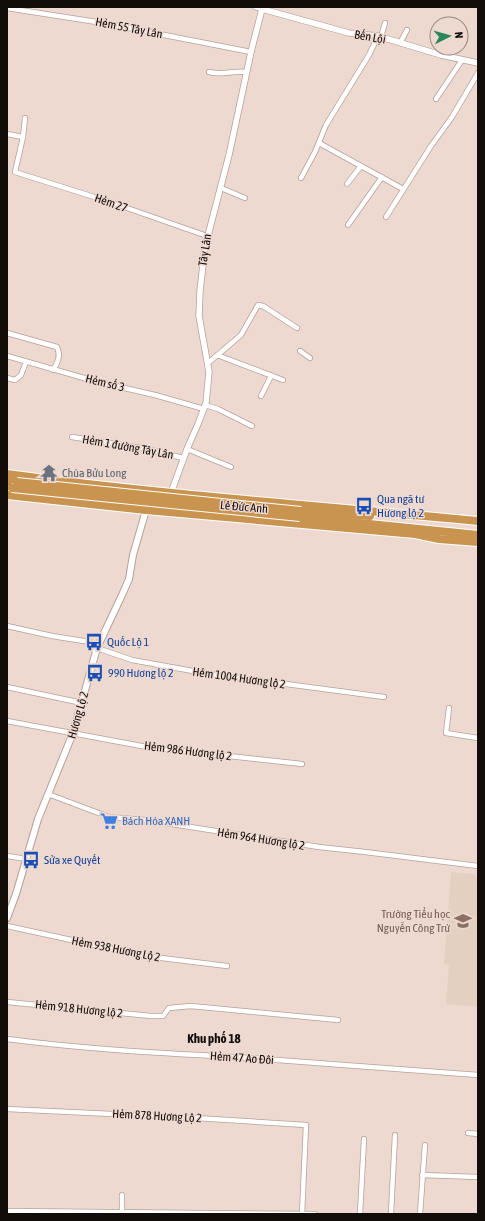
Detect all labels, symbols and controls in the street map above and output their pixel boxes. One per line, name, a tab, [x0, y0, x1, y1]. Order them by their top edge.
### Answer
street label: Hẻm 55 Tây Lân	[94, 15, 164, 41]
north arrow	[429, 16, 469, 56]
street label: Bến Lội	[353, 27, 387, 47]
text: N	[453, 31, 465, 39]
street label: Hẻm 27	[93, 191, 130, 215]
street label: Tây Lân	[196, 233, 214, 267]
street label: Hẻm số 3	[84, 371, 126, 395]
street label: Hẻm 1 đường Tây Lân	[81, 432, 175, 462]
temple icon: Chùa Bửu Long	[39, 463, 59, 483]
place label: Chùa Bửu Long	[62, 466, 127, 480]
place label: Qua ngã tư Hương lộ 2	[377, 492, 424, 520]
bus stop icon: Qua ngã tư Hương lộ 2	[354, 496, 374, 516]
street label: Lê Đức Anh	[220, 498, 268, 516]
bus stop icon: Quốc Lộ 1	[84, 632, 104, 652]
place label: Quốc Lộ 1	[107, 635, 149, 649]
bus stop icon: 990 Hương lộ 2	[85, 663, 105, 683]
street label: Hẻm 1004 Hương lộ 2	[192, 665, 286, 691]
place label: 990 Hương lộ 2	[108, 666, 174, 680]
street label: Hương Lộ 2	[65, 690, 91, 740]
street label: Hẻm 986 Hương lộ 2	[143, 739, 233, 763]
supermarket icon: Bách Hóa XANH	[99, 811, 119, 831]
place label: Bách Hóa XANH	[122, 814, 190, 828]
street label: Hẻm 964 Hương lộ 2	[216, 825, 306, 853]
bus stop icon: Sửa xe Quyết	[21, 850, 41, 870]
place label: Sửa xe Quyết	[44, 853, 101, 867]
place label: Trường Tiểu học Nguyễn Công Trứ	[377, 907, 451, 935]
school or university icon: Trường Tiểu học Nguyễn Công Trứ	[453, 911, 473, 931]
street label: Hẻm 938 Hương Lộ 2	[71, 934, 161, 964]
street label: Hẻm 918 Hương lộ 2	[34, 997, 124, 1021]
district label: Khu phố 18	[187, 1031, 241, 1046]
street label: Hẻm 47 Ao Đôi	[210, 1049, 274, 1067]
street label: Hẻm 878 Hương Lộ 2	[112, 1107, 202, 1125]

